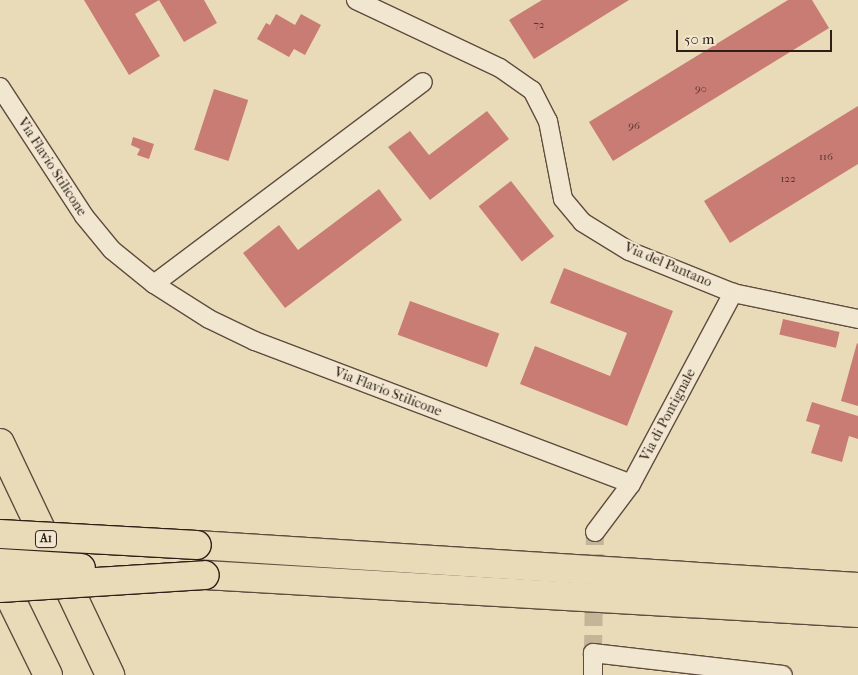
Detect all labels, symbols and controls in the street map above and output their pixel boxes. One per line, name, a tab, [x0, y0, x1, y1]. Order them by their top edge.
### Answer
house number: 72	[534, 18, 544, 32]
scale bar	[678, 20, 834, 52]
text: 50 m	[684, 30, 714, 48]
house number: 90	[695, 82, 707, 96]
street label: Via Flavio Stilicone	[14, 115, 90, 219]
house number: 96	[628, 119, 640, 133]
house number: 116	[819, 150, 833, 164]
house number: 122	[780, 172, 796, 186]
street label: Via del Pantano	[622, 239, 714, 291]
street label: Via Flavio Stilicone	[332, 364, 444, 420]
street label: Via di Pontignale	[637, 366, 699, 464]
road number: A1	[35, 530, 57, 548]

